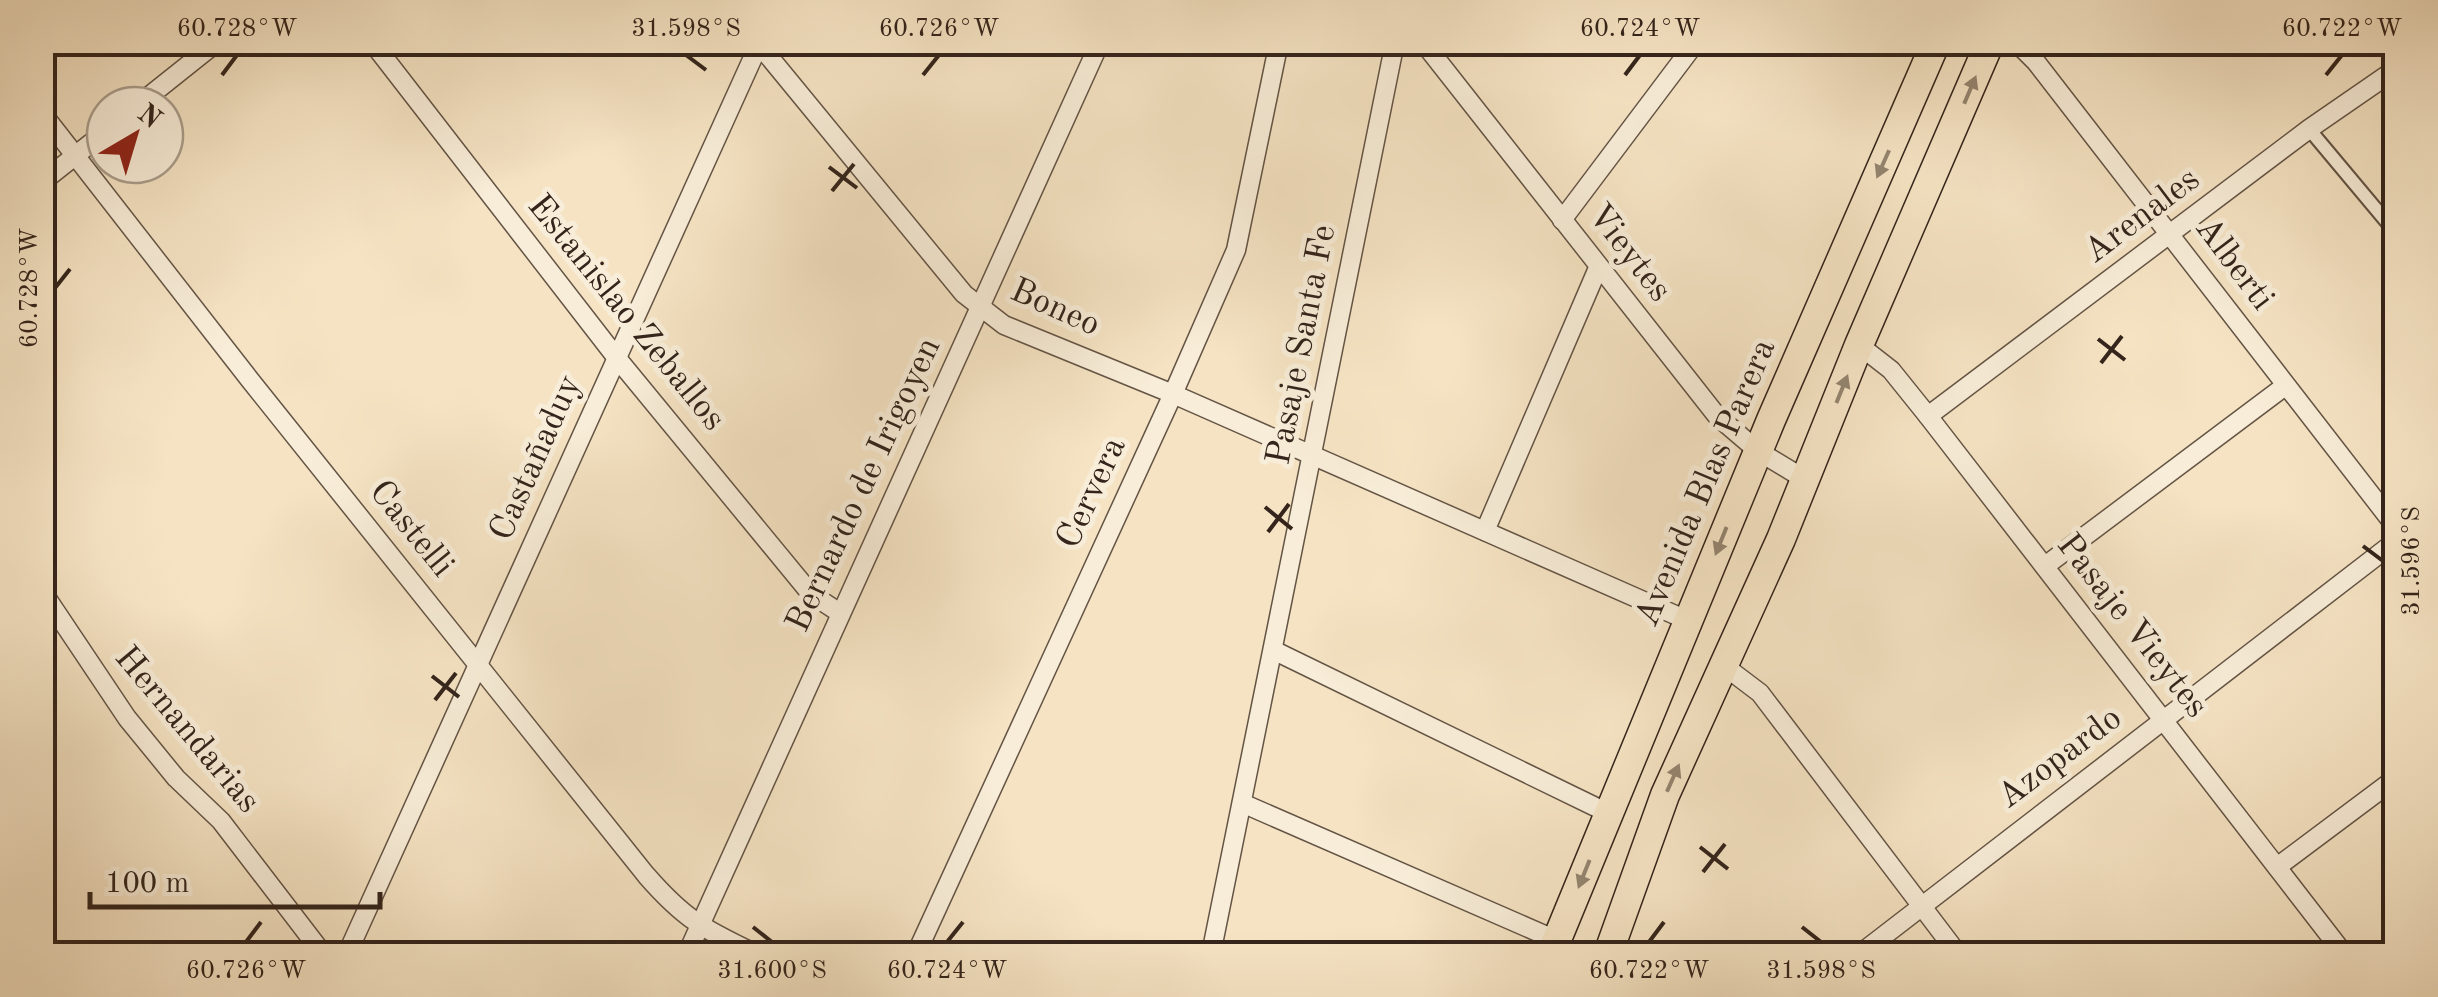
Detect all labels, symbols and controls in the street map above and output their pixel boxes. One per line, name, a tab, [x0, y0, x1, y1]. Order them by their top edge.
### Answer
text: 60.728°W	[177, 17, 298, 42]
text: 31.598°S	[631, 17, 741, 42]
text: 60.726°W	[879, 17, 1000, 42]
text: 60.724°W	[1580, 17, 1701, 42]
text: 60.722°W	[2282, 17, 2403, 42]
one-way arrow	[1962, 75, 1978, 105]
north arrow	[85, 85, 185, 185]
text: N	[131, 100, 166, 136]
one-way arrow	[1875, 149, 1891, 179]
street label: Arenales	[2078, 162, 2206, 270]
street label: Estanislao Zeballos	[521, 189, 731, 437]
street label: Vieytes	[1580, 198, 1678, 308]
street label: Alberti	[2188, 211, 2280, 317]
street label: Pasaje Santa Fe	[1262, 222, 1342, 468]
text: 60.728°W	[18, 227, 43, 348]
street label: Boneo	[1005, 273, 1105, 343]
street label: Bernardo de Irigoyen	[780, 332, 948, 638]
street label: Avenida Blas Parera	[1630, 334, 1782, 632]
street label: Castañaduy	[484, 370, 588, 546]
one-way arrow	[1835, 374, 1850, 404]
street label: Cervera	[1051, 432, 1133, 554]
street label: Castelli	[362, 474, 460, 584]
text: 31.596°S	[2400, 506, 2425, 616]
one-way arrow	[1713, 527, 1729, 557]
street label: Pasaje Vieytes	[2050, 528, 2214, 724]
street label: Hernandarias	[108, 640, 266, 820]
street label: Azopardo	[1992, 700, 2128, 816]
one-way arrow	[1665, 763, 1681, 793]
scale bar	[90, 847, 380, 909]
one-way arrow	[1575, 859, 1591, 889]
text: 100 m	[105, 869, 189, 899]
text: 60.726°W	[186, 959, 307, 984]
text: 31.600°S	[717, 959, 827, 984]
text: 60.724°W	[887, 959, 1008, 984]
text: 60.722°W	[1589, 959, 1710, 984]
text: 31.598°S	[1766, 959, 1876, 984]

